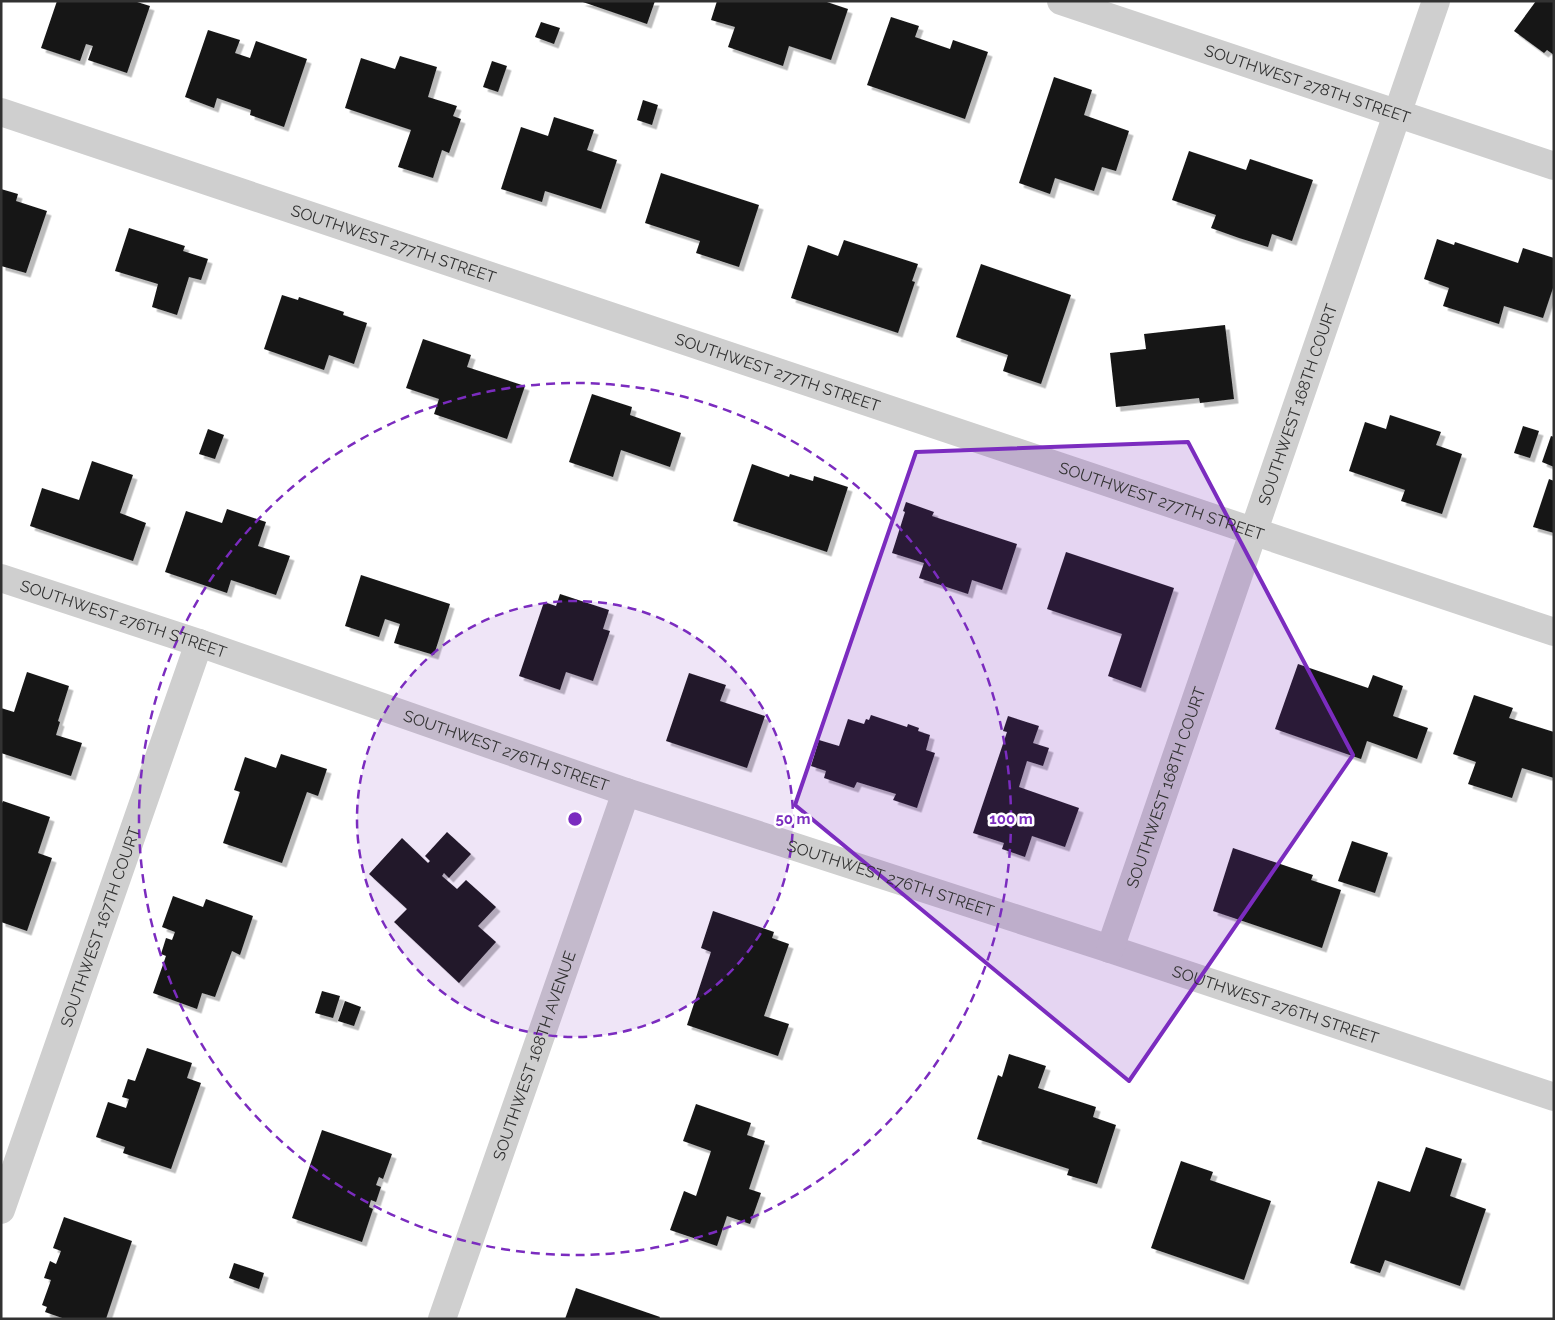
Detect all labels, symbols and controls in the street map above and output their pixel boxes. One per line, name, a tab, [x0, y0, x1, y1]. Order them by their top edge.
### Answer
street label: SOUTHWEST 278TH STREET	[1202, 41, 1413, 127]
street label: SOUTHWEST 277TH STREET	[288, 201, 499, 287]
street label: SOUTHWEST 168TH COURT	[1254, 301, 1341, 508]
street label: SOUTHWEST 277TH STREET	[672, 329, 883, 416]
street label: SOUTHWEST 277TH STREET	[1057, 458, 1267, 544]
street label: SOUTHWEST 276TH STREET	[18, 576, 229, 662]
street label: SOUTHWEST 168TH COURT	[1123, 684, 1210, 891]
street label: SOUTHWEST 276TH STREET	[401, 706, 612, 795]
centre of rings	[566, 810, 584, 828]
text: 50 m	[775, 810, 811, 828]
text: 100 m	[989, 810, 1033, 828]
street label: SOUTHWEST 167TH COURT	[57, 824, 144, 1029]
street label: SOUTHWEST 276TH STREET	[785, 836, 997, 921]
street label: SOUTHWEST 168TH AVENUE	[489, 948, 580, 1163]
street label: SOUTHWEST 276TH STREET	[1170, 961, 1381, 1048]

